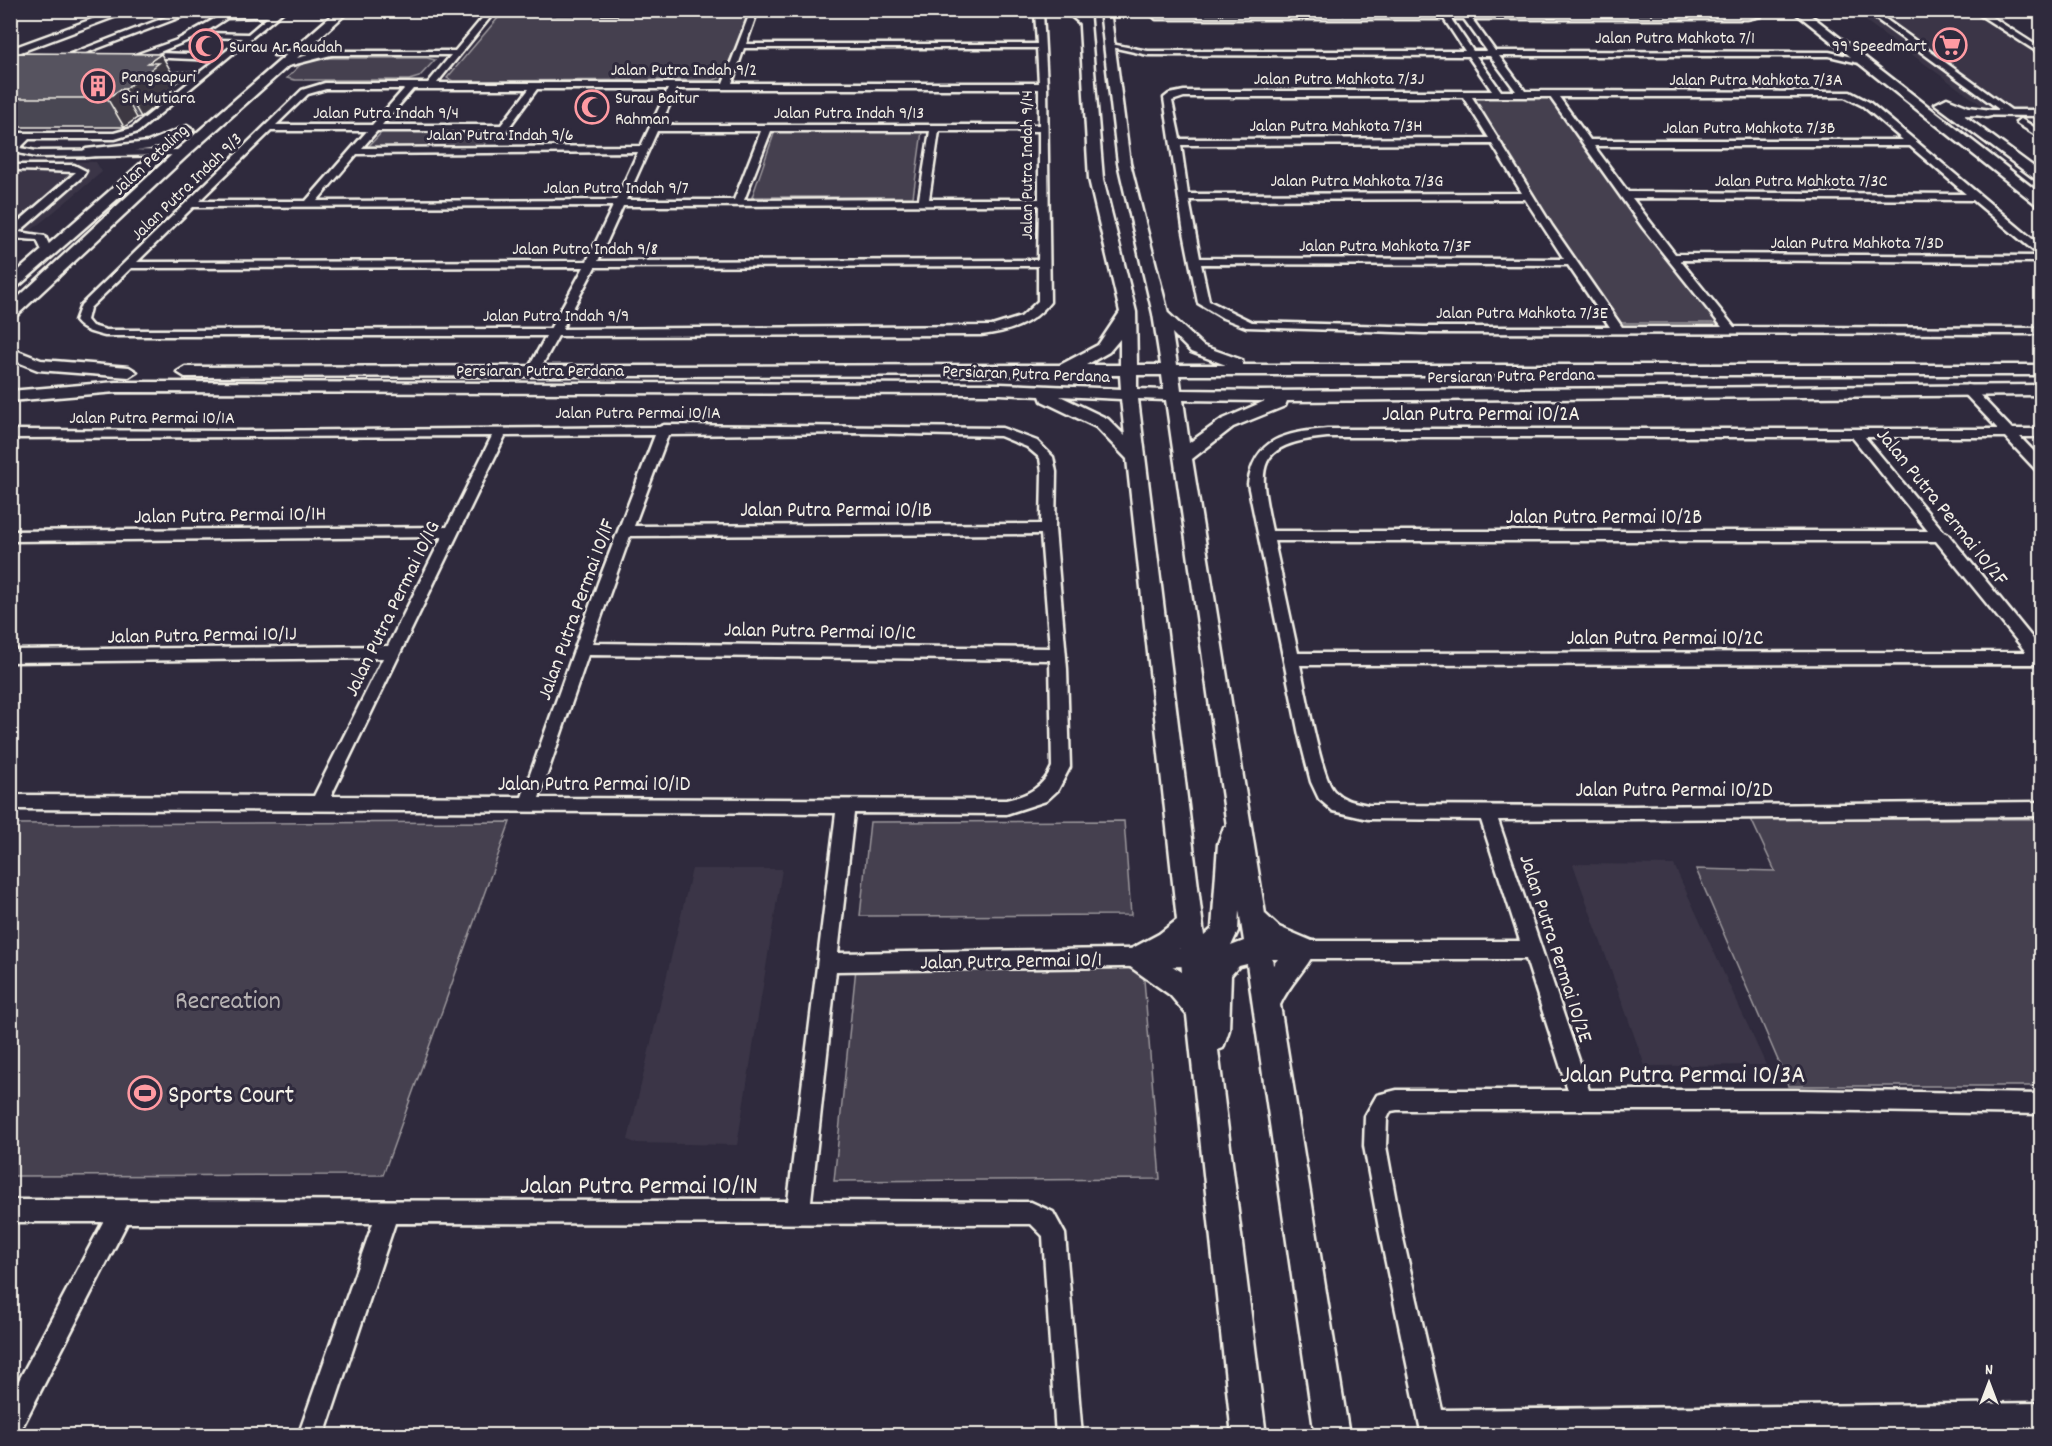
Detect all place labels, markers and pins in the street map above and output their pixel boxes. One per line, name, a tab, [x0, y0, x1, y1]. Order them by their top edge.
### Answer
supermarket icon: 99 Speedmart	[1932, 27, 1968, 63]
mosque icon: Surau Ar Raudah	[188, 28, 224, 64]
place label: 99 Speedmart	[1832, 35, 1927, 60]
place label: Surau Ar Raudah	[229, 36, 342, 61]
place label: Pangsapuri Sri Mutiara	[121, 66, 196, 112]
building icon: Pangsapuri Sri Mutiara	[80, 68, 116, 104]
place label: Surau Baitur Rahman	[615, 87, 699, 133]
mosque icon: Surau Baitur Rahman	[574, 89, 610, 125]
sports icon: Sports Court	[127, 1075, 163, 1111]
place label: Sports Court	[168, 1078, 294, 1115]

